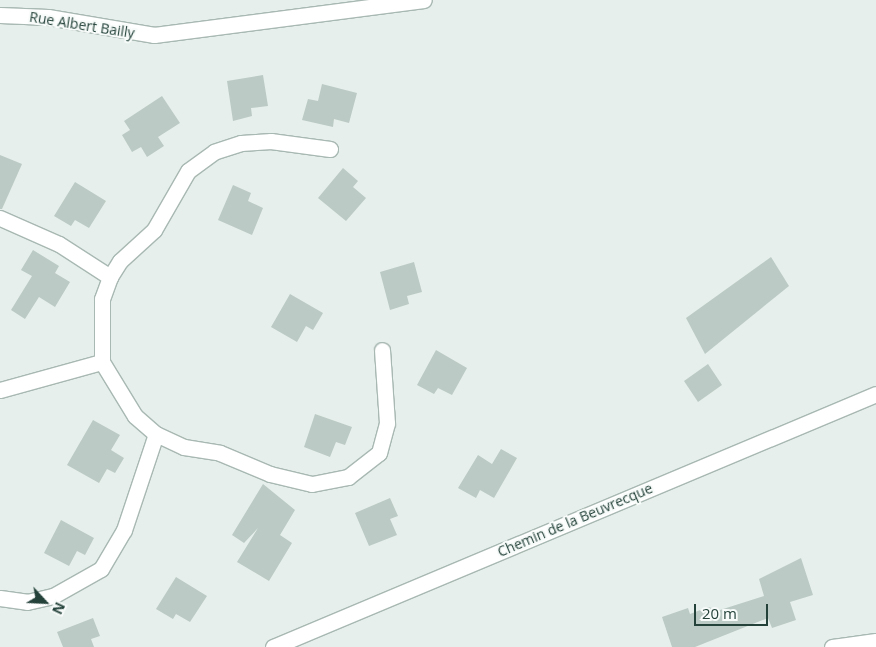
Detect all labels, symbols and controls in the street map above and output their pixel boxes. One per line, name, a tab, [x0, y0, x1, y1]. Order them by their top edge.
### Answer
street label: Rue Albert Bailly	[28, 8, 136, 42]
street label: Chemin de la Beuvrecque	[495, 480, 655, 560]
north arrow	[20, 577, 70, 627]
scale bar	[696, 594, 770, 626]
text: N	[48, 599, 70, 618]
text: 20 m	[702, 603, 737, 623]

